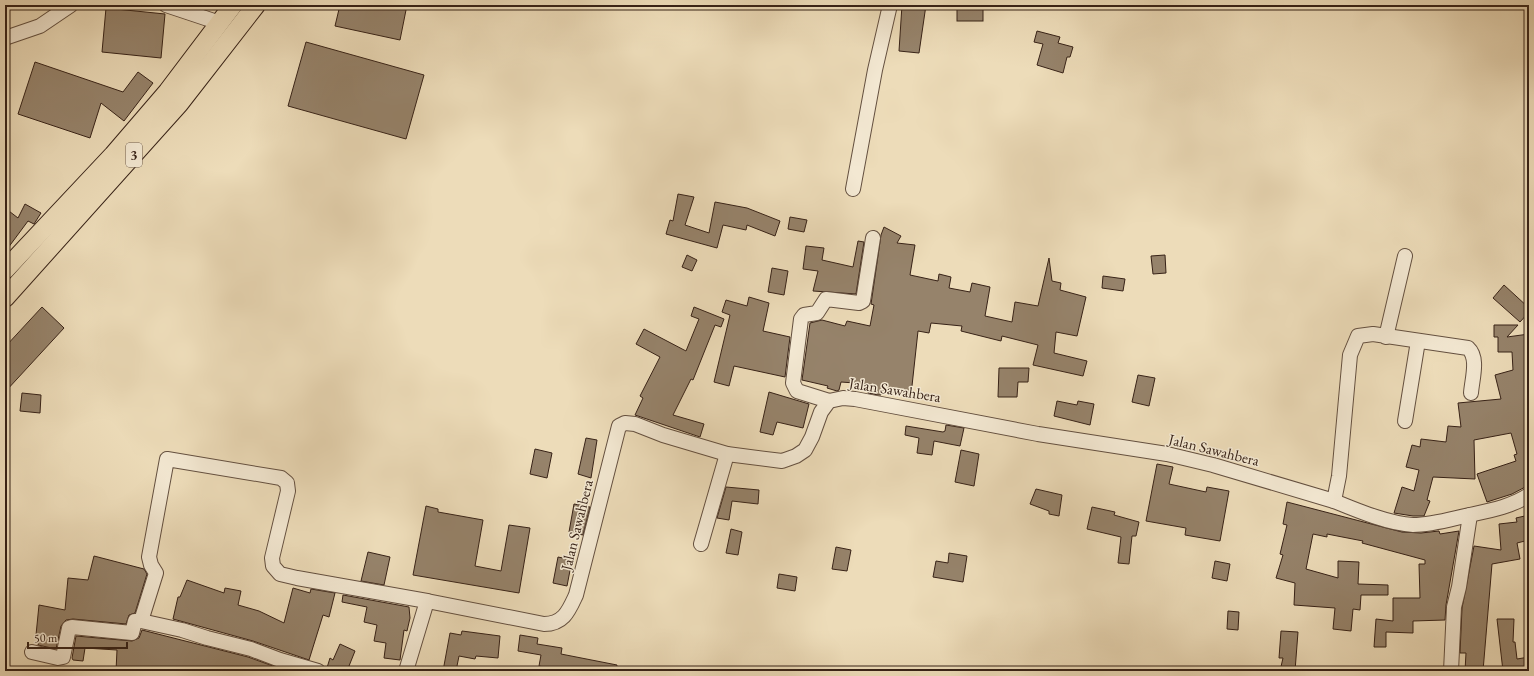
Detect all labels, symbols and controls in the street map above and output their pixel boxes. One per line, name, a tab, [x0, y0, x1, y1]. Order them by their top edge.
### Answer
road number: 3	[126, 143, 142, 167]
street label: Jalan Sawahbera	[846, 373, 942, 406]
street label: Jalan Sawahbera	[1165, 429, 1261, 470]
street label: Jalan Sawahbera	[556, 478, 597, 574]
scale bar	[28, 624, 127, 650]
text: 50 m	[34, 630, 58, 646]

